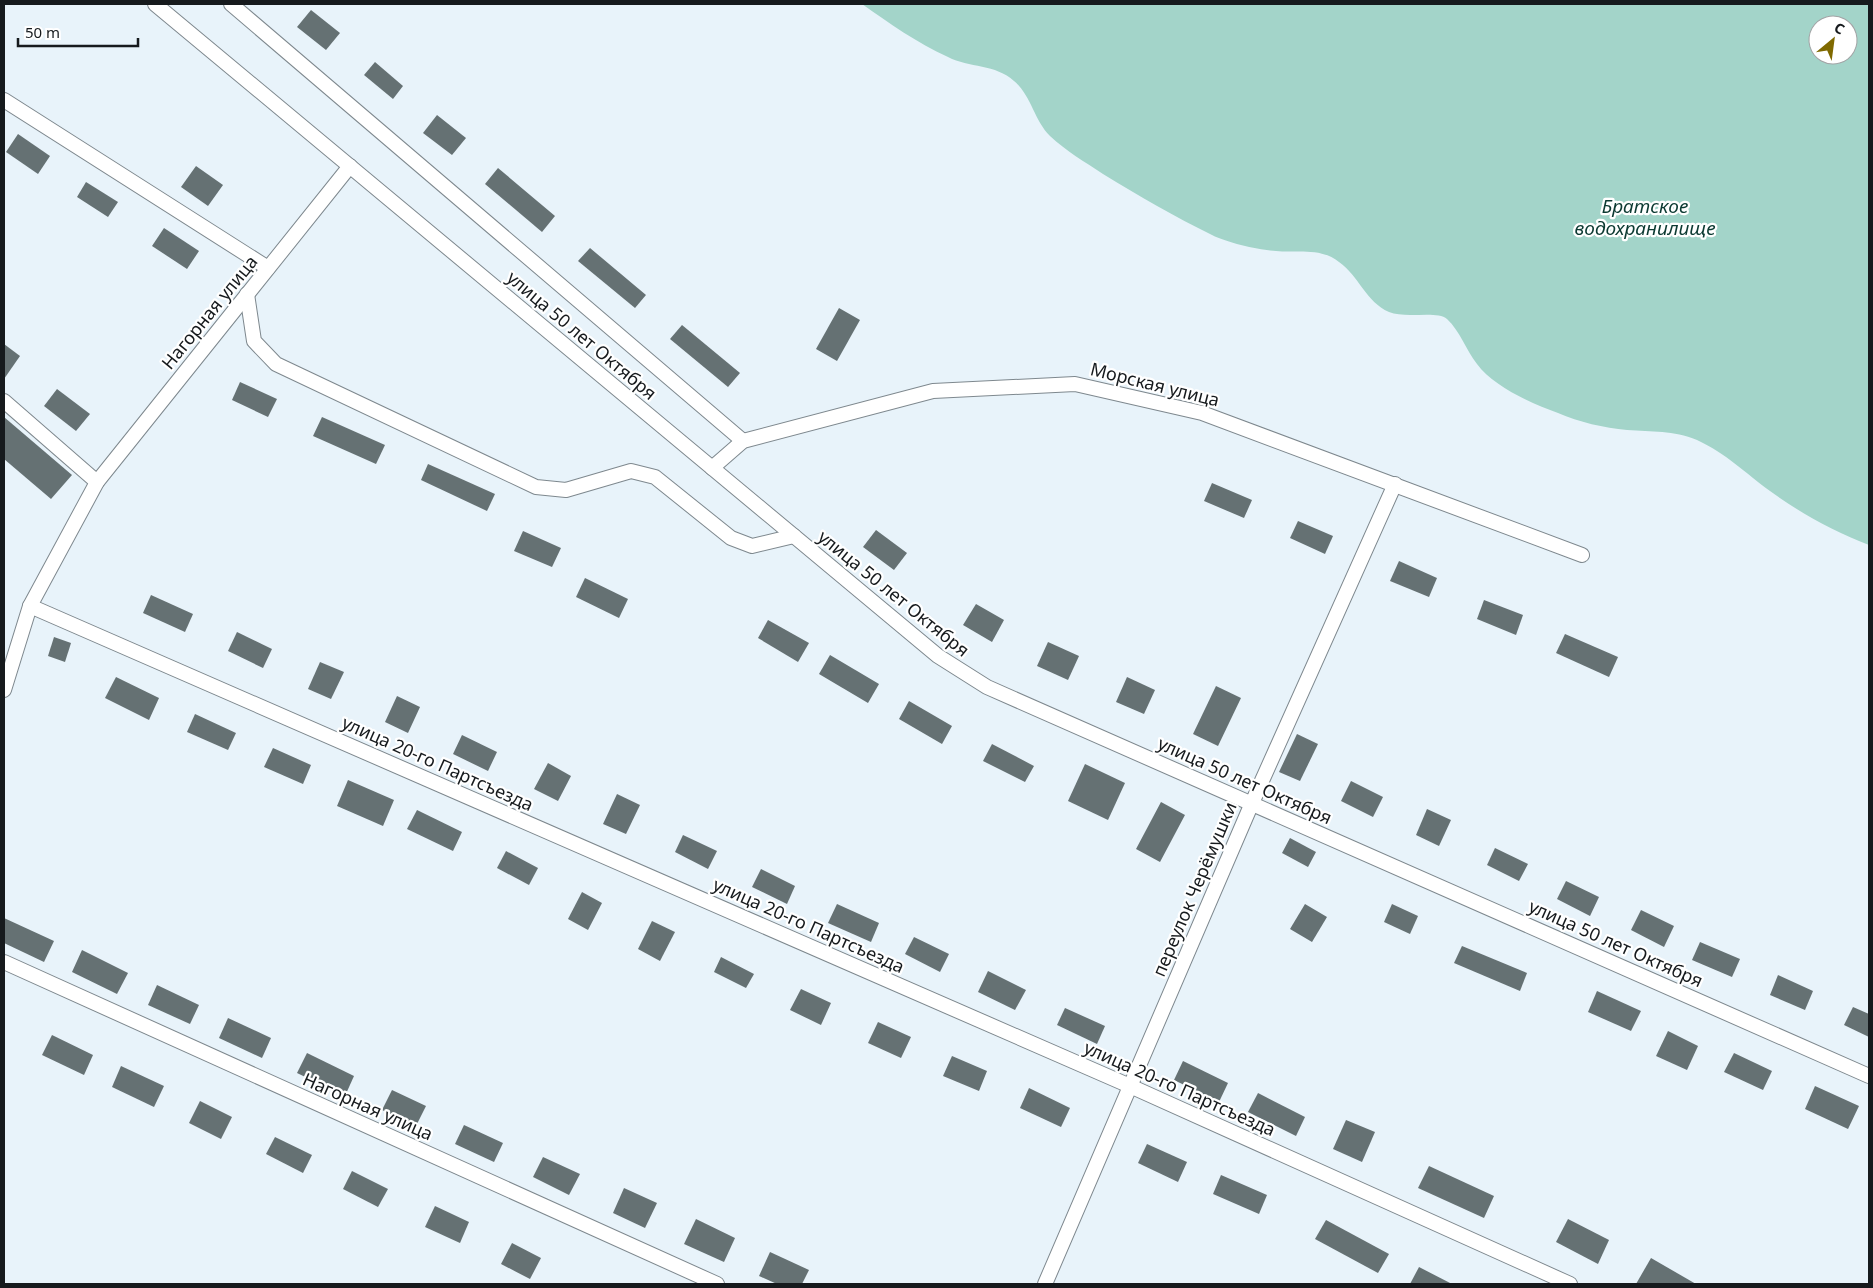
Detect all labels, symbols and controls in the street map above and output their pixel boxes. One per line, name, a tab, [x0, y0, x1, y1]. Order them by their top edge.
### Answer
scale bar	[18, 15, 138, 47]
north arrow	[1808, 15, 1858, 65]
text: С	[1831, 18, 1848, 39]
text: 50 m	[25, 22, 60, 42]
water label: Братское водохранилище	[1574, 193, 1716, 241]
street label: Нагорная улица	[156, 250, 262, 374]
street label: улица 50 лет Октября	[502, 265, 662, 405]
street label: Морская улица	[1088, 356, 1222, 412]
street label: улица 50 лет Октября	[813, 524, 975, 662]
street label: улица 20-го Партсъезда	[339, 710, 537, 816]
street label: улица 50 лет Октября	[1154, 731, 1336, 829]
street label: переулок Черёмушки	[1146, 798, 1242, 980]
street label: улица 20-го Партсъезда	[710, 872, 908, 978]
street label: улица 50 лет Октября	[1525, 894, 1707, 992]
street label: улица 20-го Партсъезда	[1081, 1035, 1279, 1141]
street label: Нагорная улица	[299, 1067, 437, 1145]

